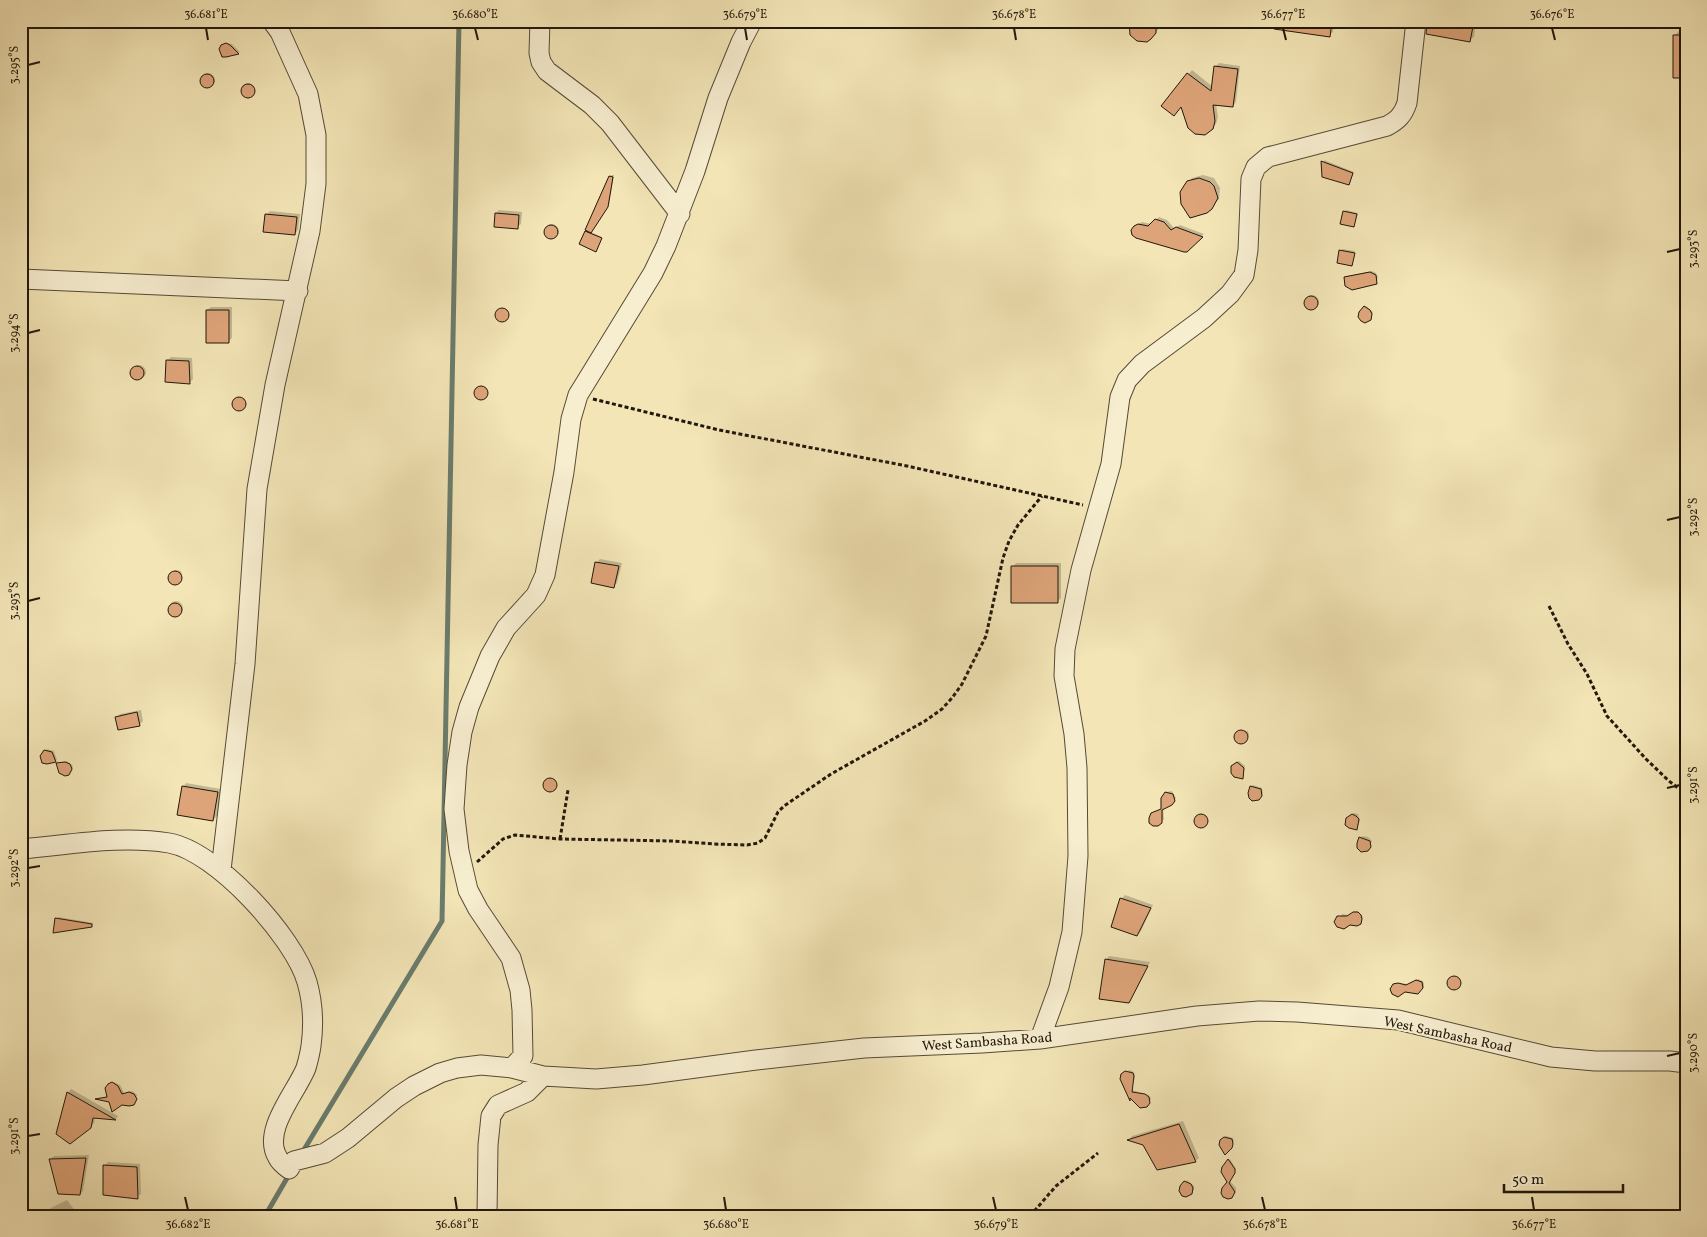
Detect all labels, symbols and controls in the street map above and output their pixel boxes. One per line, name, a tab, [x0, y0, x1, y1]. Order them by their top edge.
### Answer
text: 36.681°E	[184, 7, 228, 23]
text: 36.680°E	[452, 7, 498, 23]
text: 36.679°E	[723, 7, 767, 23]
text: 36.678°E	[992, 7, 1036, 23]
text: 36.677°E	[1261, 7, 1305, 23]
text: 36.676°E	[1530, 7, 1574, 23]
text: 3.295°S	[7, 46, 23, 84]
text: 3.293°S	[1686, 230, 1702, 268]
text: 3.294°S	[7, 313, 23, 353]
text: 3.292°S	[1686, 498, 1702, 536]
text: 3.293°S	[7, 582, 23, 620]
text: 3.291°S	[1686, 766, 1702, 804]
text: 3.292°S	[7, 849, 23, 887]
street label: West Sambasha Road	[1382, 1013, 1514, 1058]
street label: West Sambasha Road	[921, 1028, 1053, 1057]
text: 3.290°S	[1686, 1033, 1702, 1073]
text: 3.291°S	[7, 1117, 23, 1155]
scale bar	[1504, 1162, 1623, 1194]
text: 50 m	[1512, 1170, 1544, 1191]
text: 36.682°E	[165, 1217, 211, 1233]
text: 36.681°E	[435, 1217, 479, 1233]
text: 36.680°E	[703, 1217, 749, 1233]
text: 36.679°E	[974, 1217, 1018, 1233]
text: 36.678°E	[1243, 1217, 1287, 1233]
text: 36.677°E	[1512, 1217, 1556, 1233]

